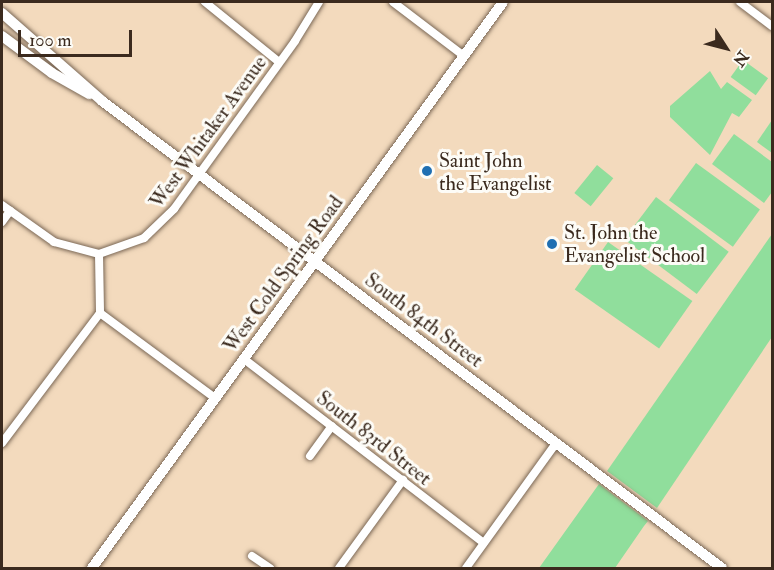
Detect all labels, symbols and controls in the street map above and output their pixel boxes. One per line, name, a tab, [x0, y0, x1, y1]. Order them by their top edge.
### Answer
scale bar	[21, 18, 135, 56]
north arrow	[696, 18, 756, 78]
text: 100 m	[29, 29, 72, 52]
text: N	[728, 47, 753, 70]
street label: West Whitaker Avenue	[145, 51, 271, 213]
place label: Saint John the Evangelist	[439, 148, 552, 195]
marker: Saint John the Evangelist	[420, 164, 434, 178]
street label: West Cold Spring Road	[218, 191, 348, 357]
place label: St. John the Evangelist School	[564, 220, 705, 267]
marker: St. John the Evangelist School	[545, 237, 559, 251]
street label: South 84th Street	[360, 268, 488, 372]
street label: South 83rd Street	[312, 386, 436, 490]

